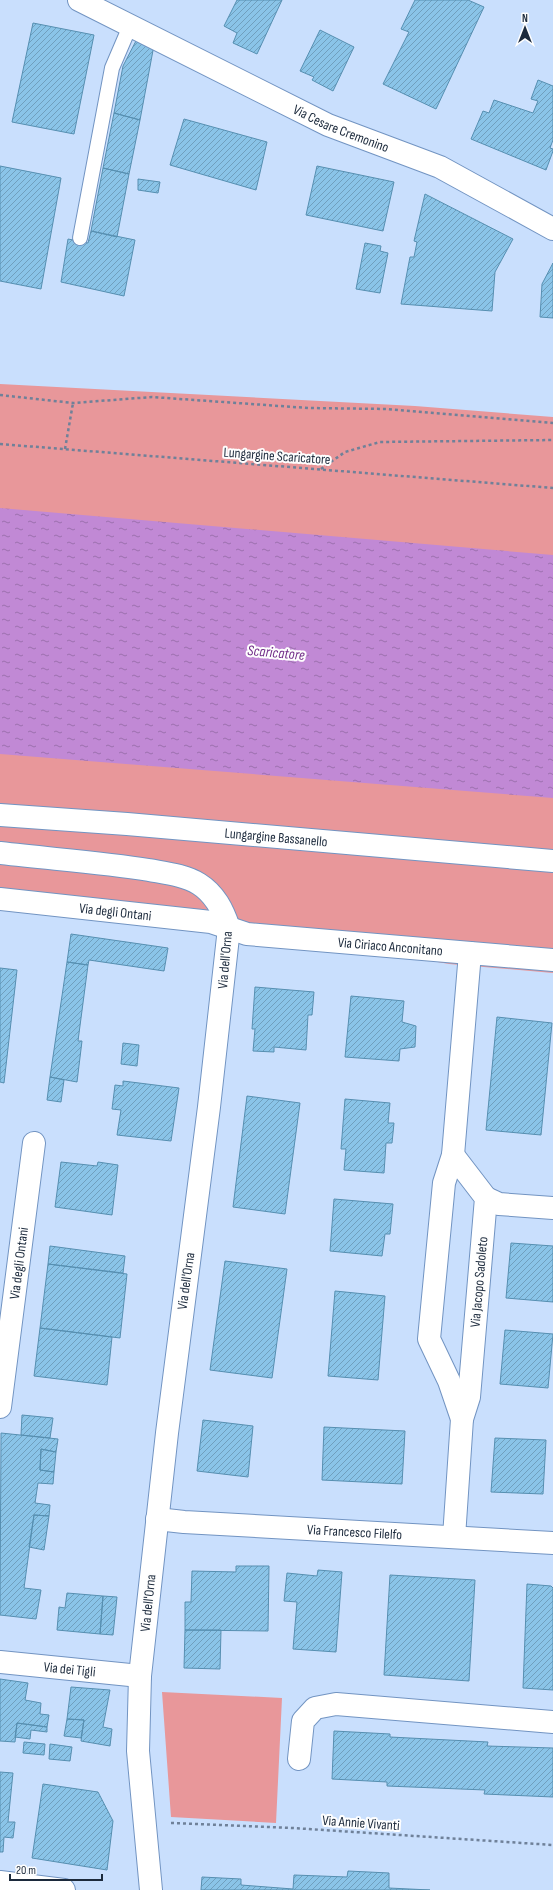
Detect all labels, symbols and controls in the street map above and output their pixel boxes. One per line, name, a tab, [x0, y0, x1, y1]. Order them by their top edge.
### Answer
north arrow	[505, 8, 545, 48]
text: N	[522, 12, 528, 25]
street label: Via Cesare Cremonino	[290, 100, 392, 156]
street label: Lungargine Scaricatore	[223, 444, 331, 468]
water label: Scaricatore	[247, 641, 306, 665]
street label: Lungargine Bassanello	[224, 824, 328, 850]
street label: Via degli Ontani	[78, 899, 152, 924]
street label: Via dell'Orna	[214, 931, 236, 989]
street label: Via Ciriaco Anconitano	[337, 933, 444, 959]
street label: Via degli Ontani	[5, 1226, 32, 1300]
street label: Via Jacopo Sadoleto	[467, 1236, 491, 1328]
street label: Via dell'Orna	[174, 1251, 198, 1311]
street label: Via Francesco Filelfo	[306, 1521, 403, 1543]
street label: Via dell'Orna	[137, 1573, 159, 1633]
street label: Via dei Tigli	[43, 1658, 97, 1680]
street label: Via Annie Vivanti	[322, 1812, 400, 1834]
scale bar	[10, 1856, 102, 1882]
text: 20 m	[16, 1863, 36, 1878]

